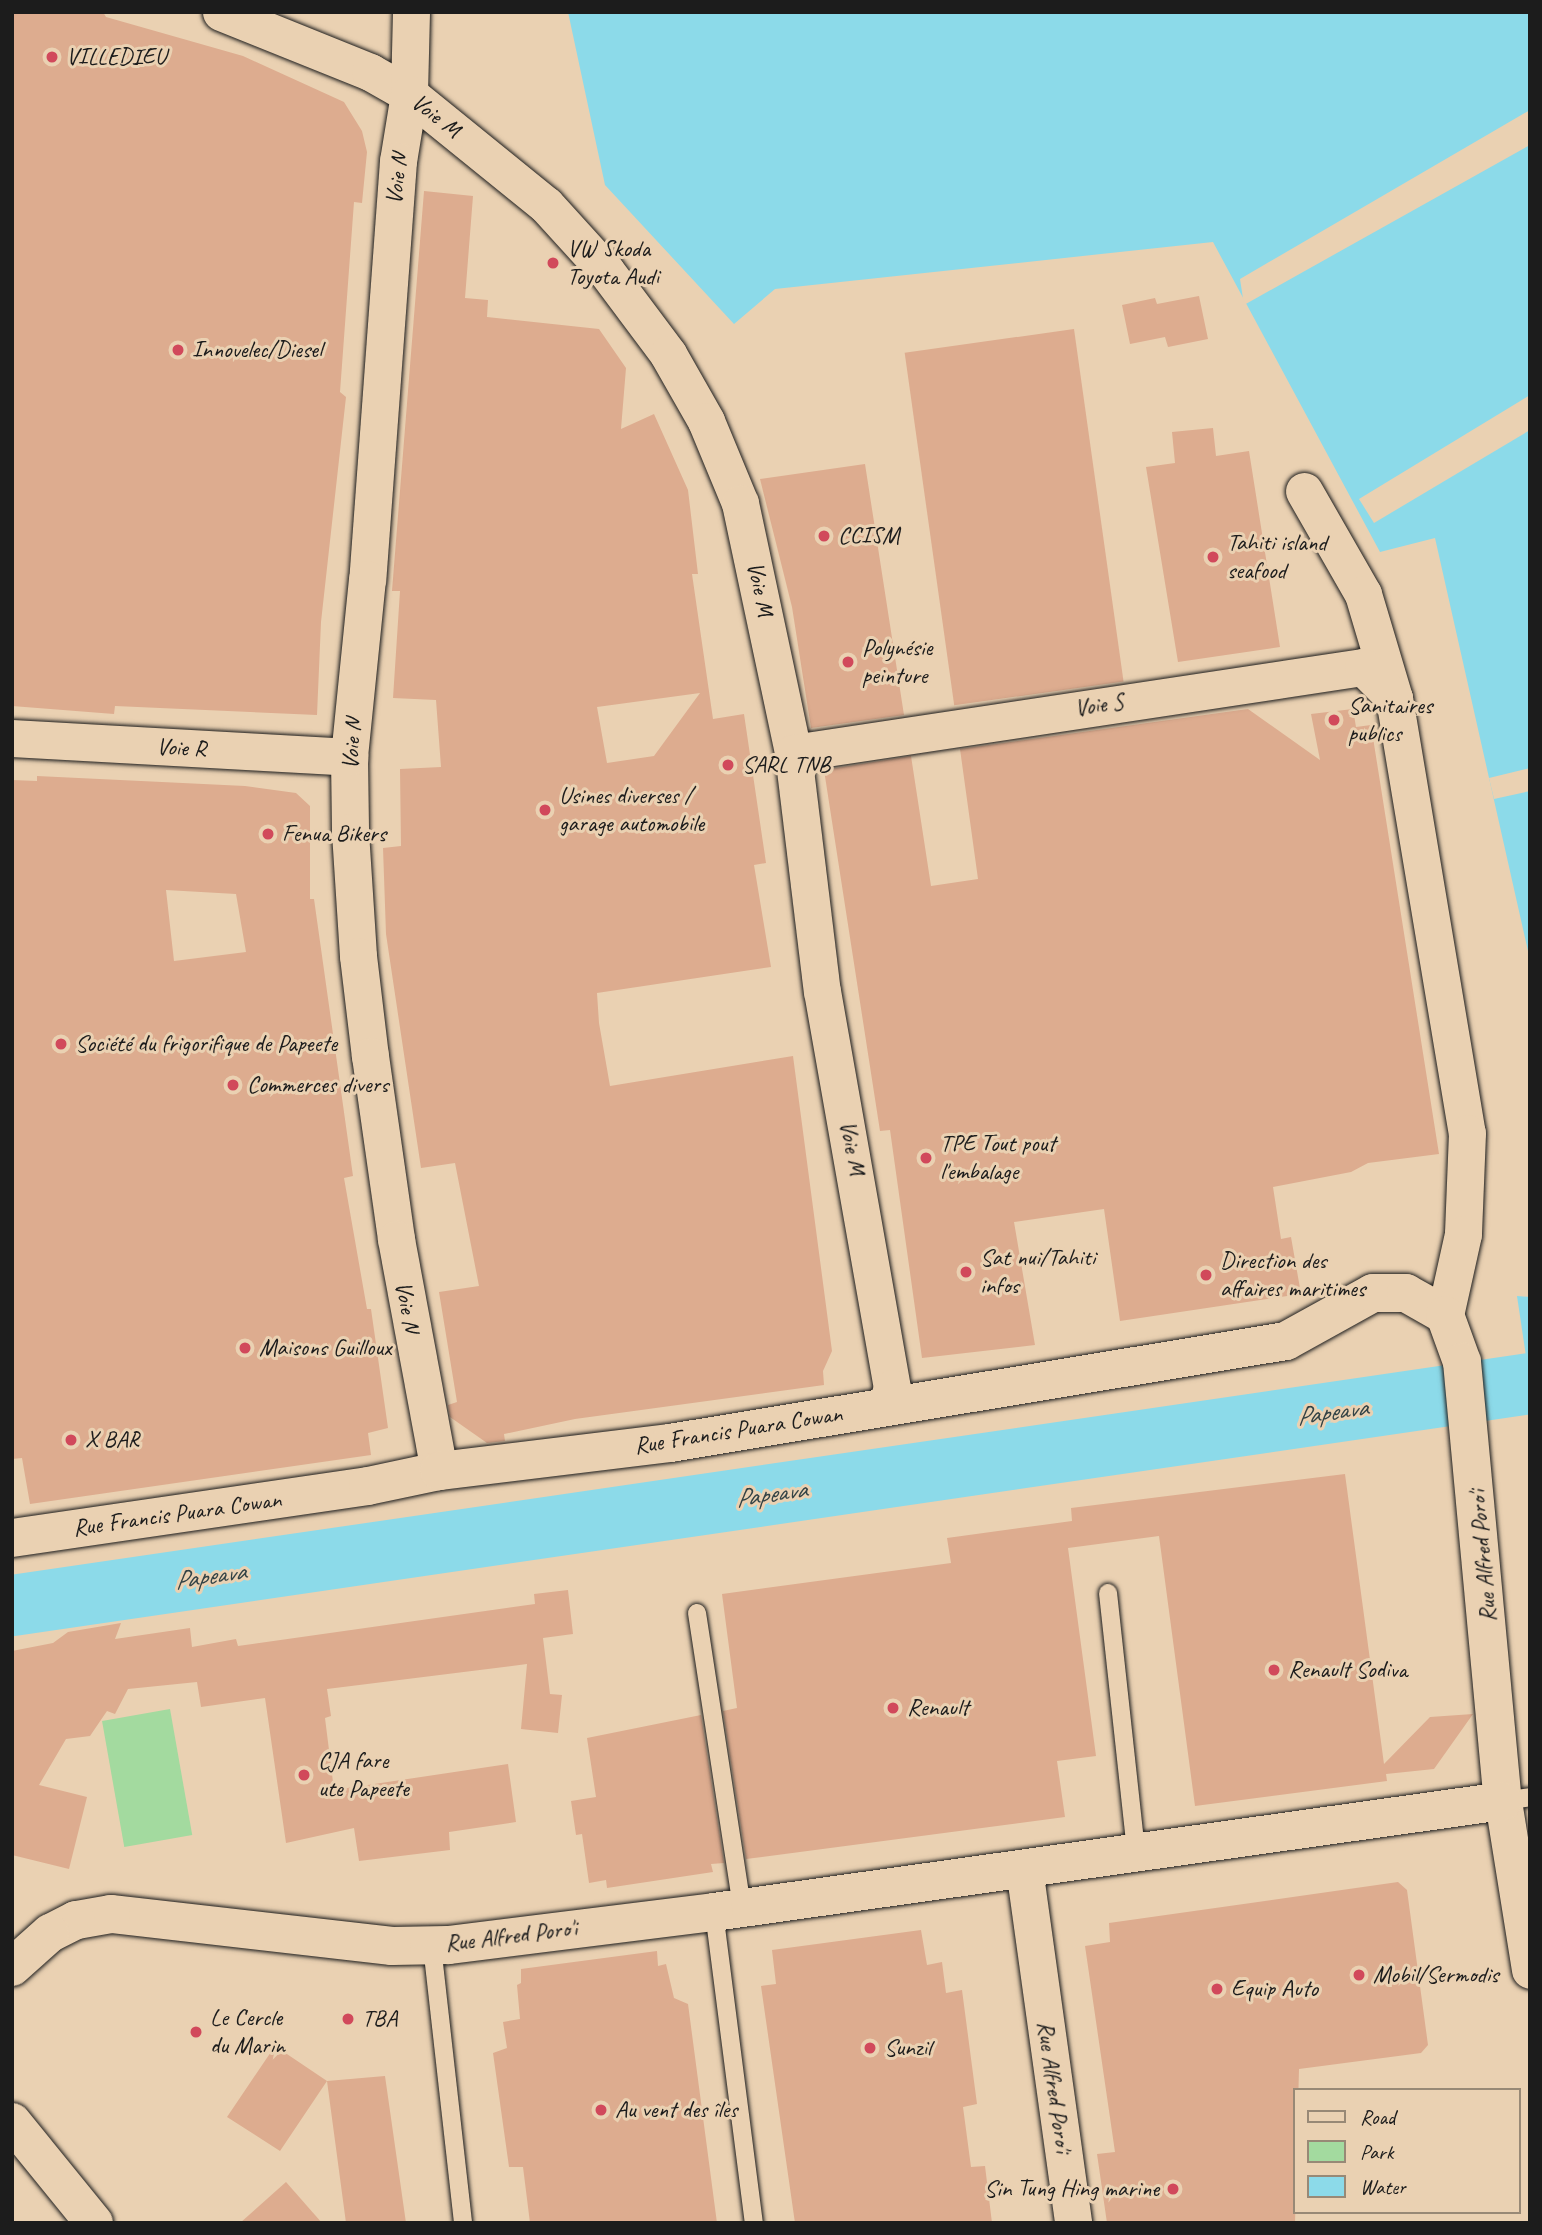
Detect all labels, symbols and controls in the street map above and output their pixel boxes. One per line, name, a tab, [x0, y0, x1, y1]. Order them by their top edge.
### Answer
place label: VILLEDIEU	[66, 43, 166, 71]
marker: VILLEDIEU	[44, 49, 60, 65]
street label: Voie M	[406, 88, 466, 144]
street label: Voie N	[380, 151, 414, 207]
place label: VW Skoda Toyota Audi	[567, 235, 659, 291]
marker: VW Skoda Toyota Audi	[545, 255, 561, 271]
place label: Innovelec/Diesel	[192, 336, 322, 364]
marker: Innovelec/Diesel	[170, 342, 186, 358]
place label: CCISM	[838, 522, 899, 550]
marker: CCISM	[816, 528, 832, 544]
place label: Tahiti island seafood	[1227, 529, 1327, 585]
marker: Tahiti island seafood	[1205, 549, 1221, 565]
street label: Voie M	[740, 559, 780, 619]
place label: Polynésie peinture	[862, 634, 932, 690]
marker: Polynésie peinture	[840, 654, 856, 670]
street label: Voie S	[1072, 687, 1126, 723]
place label: Sanitaires publics	[1348, 692, 1432, 748]
marker: Sanitaires publics	[1326, 712, 1342, 728]
street label: Voie N	[336, 717, 368, 771]
street label: Voie R	[155, 732, 207, 764]
place label: SARL TNB	[742, 751, 830, 779]
marker: SARL TNB	[720, 757, 736, 773]
place label: Usines diverses / garage automobile	[559, 782, 704, 838]
marker: Usines diverses / garage automobile	[537, 802, 553, 818]
place label: Fenua Bikers	[282, 820, 386, 848]
marker: Fenua Bikers	[260, 826, 276, 842]
place label: Société du frigorifique de Papeete	[75, 1030, 338, 1058]
marker: Société du frigorifique de Papeete	[53, 1036, 69, 1052]
place label: Commerces divers	[247, 1071, 388, 1099]
marker: Commerces divers	[225, 1077, 241, 1093]
street label: Voie M	[833, 1118, 871, 1178]
place label: TPE Tout pout l'embalage	[940, 1130, 1055, 1186]
marker: TPE Tout pout l'embalage	[918, 1150, 934, 1166]
place label: Sat nui/Tahiti infos	[980, 1244, 1095, 1300]
place label: Direction des affaires maritimes	[1220, 1247, 1366, 1303]
marker: Sat nui/Tahiti infos	[958, 1264, 974, 1280]
marker: Direction des affaires maritimes	[1198, 1267, 1214, 1283]
street label: Voie N	[388, 1279, 426, 1335]
place label: Maisons Guilloux	[259, 1334, 391, 1362]
marker: Maisons Guilloux	[237, 1340, 253, 1356]
water label: Papeava	[1295, 1392, 1369, 1432]
street label: Rue Francis Puara Cowan	[633, 1399, 843, 1461]
place label: X BAR	[85, 1426, 140, 1454]
marker: X BAR	[63, 1432, 79, 1448]
water label: Papeava	[734, 1474, 808, 1514]
street label: Rue Francis Puara Cowan	[72, 1485, 282, 1543]
street label: Rue Alfred Poro'i	[1463, 1489, 1503, 1623]
water label: Papeava	[173, 1556, 247, 1596]
place label: Renault Sodiva	[1288, 1656, 1407, 1684]
marker: Renault Sodiva	[1266, 1662, 1282, 1678]
place label: Renault	[907, 1694, 969, 1722]
marker: Renault	[885, 1700, 901, 1716]
place label: CJA fare ute Papeete	[318, 1747, 410, 1803]
marker: CJA fare ute Papeete	[296, 1767, 312, 1783]
street label: Rue Alfred Poro'i	[443, 1914, 579, 1958]
place label: Mobil/Sermodis	[1373, 1961, 1499, 1989]
marker: Mobil/Sermodis	[1351, 1967, 1367, 1983]
place label: Equip Auto	[1231, 1975, 1318, 2003]
marker: Equip Auto	[1209, 1981, 1225, 1997]
place label: Le Cercle du Marin	[210, 2004, 286, 2060]
place label: TBA	[362, 2005, 397, 2033]
marker: TBA	[340, 2011, 356, 2027]
street label: Rue Alfred Poro'i	[1031, 2019, 1077, 2155]
marker: Le Cercle du Marin	[188, 2024, 204, 2040]
place label: Sunzil	[884, 2034, 931, 2062]
marker: Sunzil	[862, 2040, 878, 2056]
legend	[1294, 2088, 1521, 2214]
place label: Au vent des îles	[615, 2096, 738, 2124]
marker: Au vent des îles	[593, 2102, 609, 2118]
text: Road	[1360, 2104, 1395, 2130]
text: Park	[1360, 2139, 1393, 2165]
text: Water	[1360, 2174, 1406, 2200]
place label: Sin Tung Hing marine	[984, 2175, 1159, 2203]
marker: Sin Tung Hing marine	[1165, 2181, 1181, 2197]

